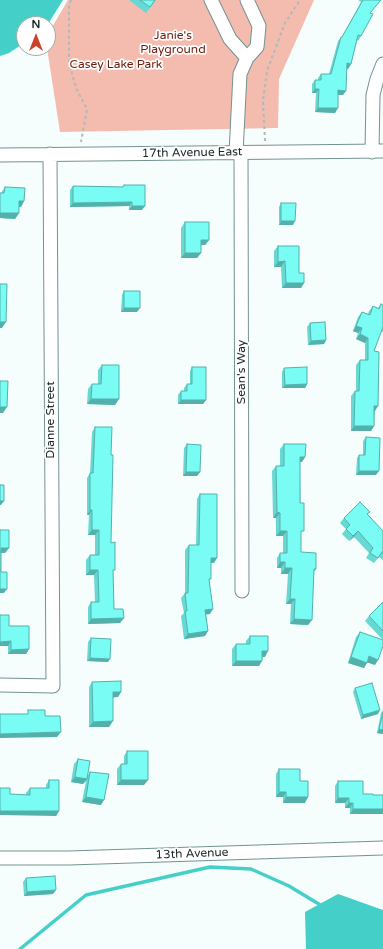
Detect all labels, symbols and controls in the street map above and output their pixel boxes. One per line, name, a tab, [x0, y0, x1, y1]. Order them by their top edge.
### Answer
north arrow	[16, 16, 56, 56]
text: N	[32, 18, 40, 31]
park label: Janie's Playground	[140, 29, 206, 57]
park label: Casey Lake Park	[70, 58, 162, 72]
street label: 17th Avenue East	[142, 145, 242, 161]
street label: Sean's Way	[235, 340, 249, 404]
street label: Dianne Street	[44, 381, 58, 459]
street label: 13th Avenue	[155, 846, 229, 862]

